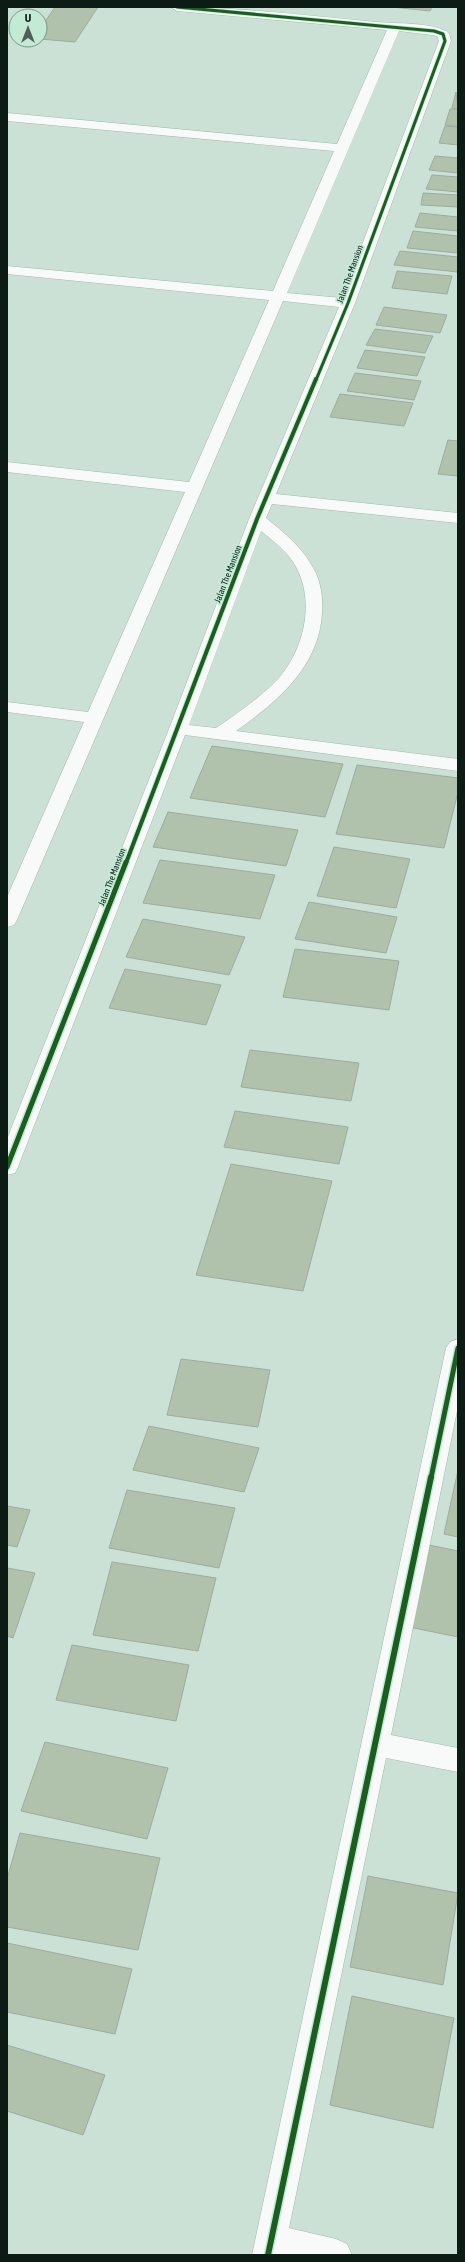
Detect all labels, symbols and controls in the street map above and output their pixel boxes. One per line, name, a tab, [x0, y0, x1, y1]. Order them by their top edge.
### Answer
north arrow	[8, 8, 48, 48]
text: U	[25, 12, 31, 24]
street label: Jalan The Mansion	[335, 244, 365, 304]
street label: Jalan The Mansion	[212, 544, 244, 604]
street label: Jalan The Mansion	[96, 847, 128, 907]

